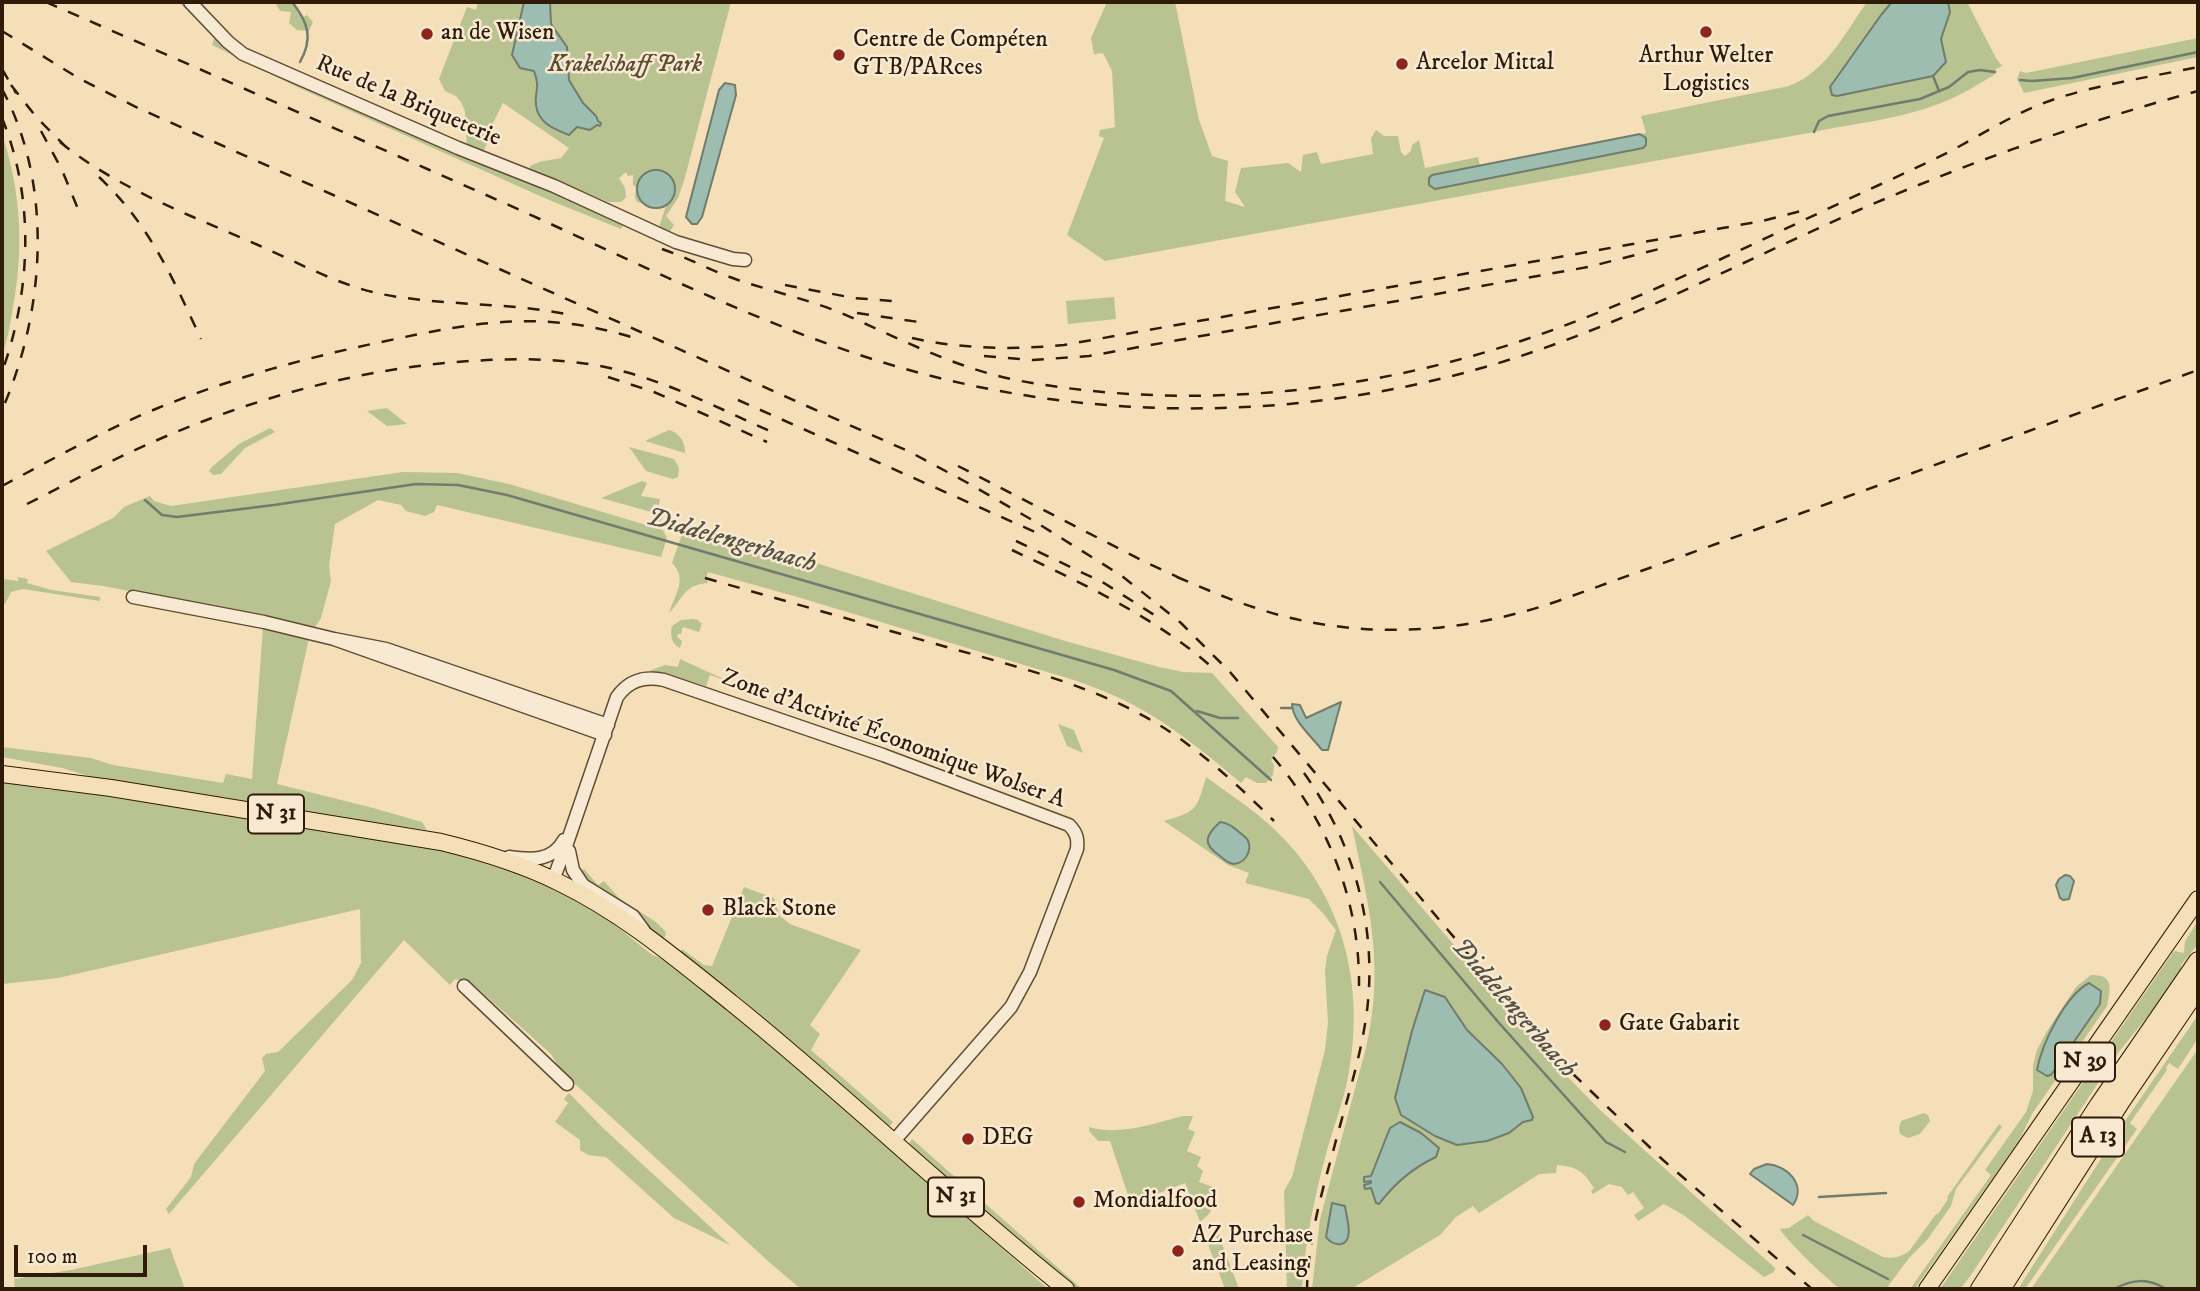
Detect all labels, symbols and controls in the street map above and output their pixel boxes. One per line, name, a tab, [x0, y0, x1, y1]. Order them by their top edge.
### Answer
place label: an de Wisen	[441, 20, 555, 48]
marker: Arthur Welter Logistics	[1698, 24, 1714, 40]
marker: an de Wisen	[419, 26, 435, 42]
place label: Centre de Compéten GTB/PARces	[853, 27, 1048, 83]
place label: Arthur Welter Logistics	[1639, 43, 1773, 99]
marker: Centre de Compéten GTB/PARces	[831, 47, 847, 63]
street label: Rue de la Briqueterie	[311, 50, 505, 154]
place label: Arcelor Mittal	[1416, 50, 1554, 78]
park label: Krakelshaff Park	[548, 52, 702, 80]
marker: Arcelor Mittal	[1394, 56, 1410, 72]
water label: Diddelengerbaach	[643, 503, 819, 581]
street label: Zone d'Activité Économique Wolser A	[717, 664, 1069, 816]
road number: N 31	[248, 794, 304, 834]
place label: Black Stone	[722, 896, 836, 924]
marker: Black Stone	[700, 902, 716, 918]
water label: Diddelengerbaach	[1444, 933, 1582, 1085]
place label: Gate Gabarit	[1619, 1011, 1740, 1039]
marker: Gate Gabarit	[1597, 1017, 1613, 1033]
road number: N 39	[2055, 1042, 2115, 1082]
road number: A 13	[2072, 1118, 2124, 1156]
place label: DEG	[982, 1125, 1033, 1153]
marker: DEG	[960, 1131, 976, 1147]
road number: N 31	[928, 1178, 984, 1216]
place label: Mondialfood	[1093, 1188, 1217, 1216]
marker: Mondialfood	[1071, 1194, 1087, 1210]
place label: AZ Purchase and Leasing	[1192, 1223, 1313, 1279]
scale bar	[18, 1232, 150, 1276]
marker: AZ Purchase and Leasing	[1170, 1243, 1186, 1259]
text: 100 m	[27, 1244, 78, 1270]

